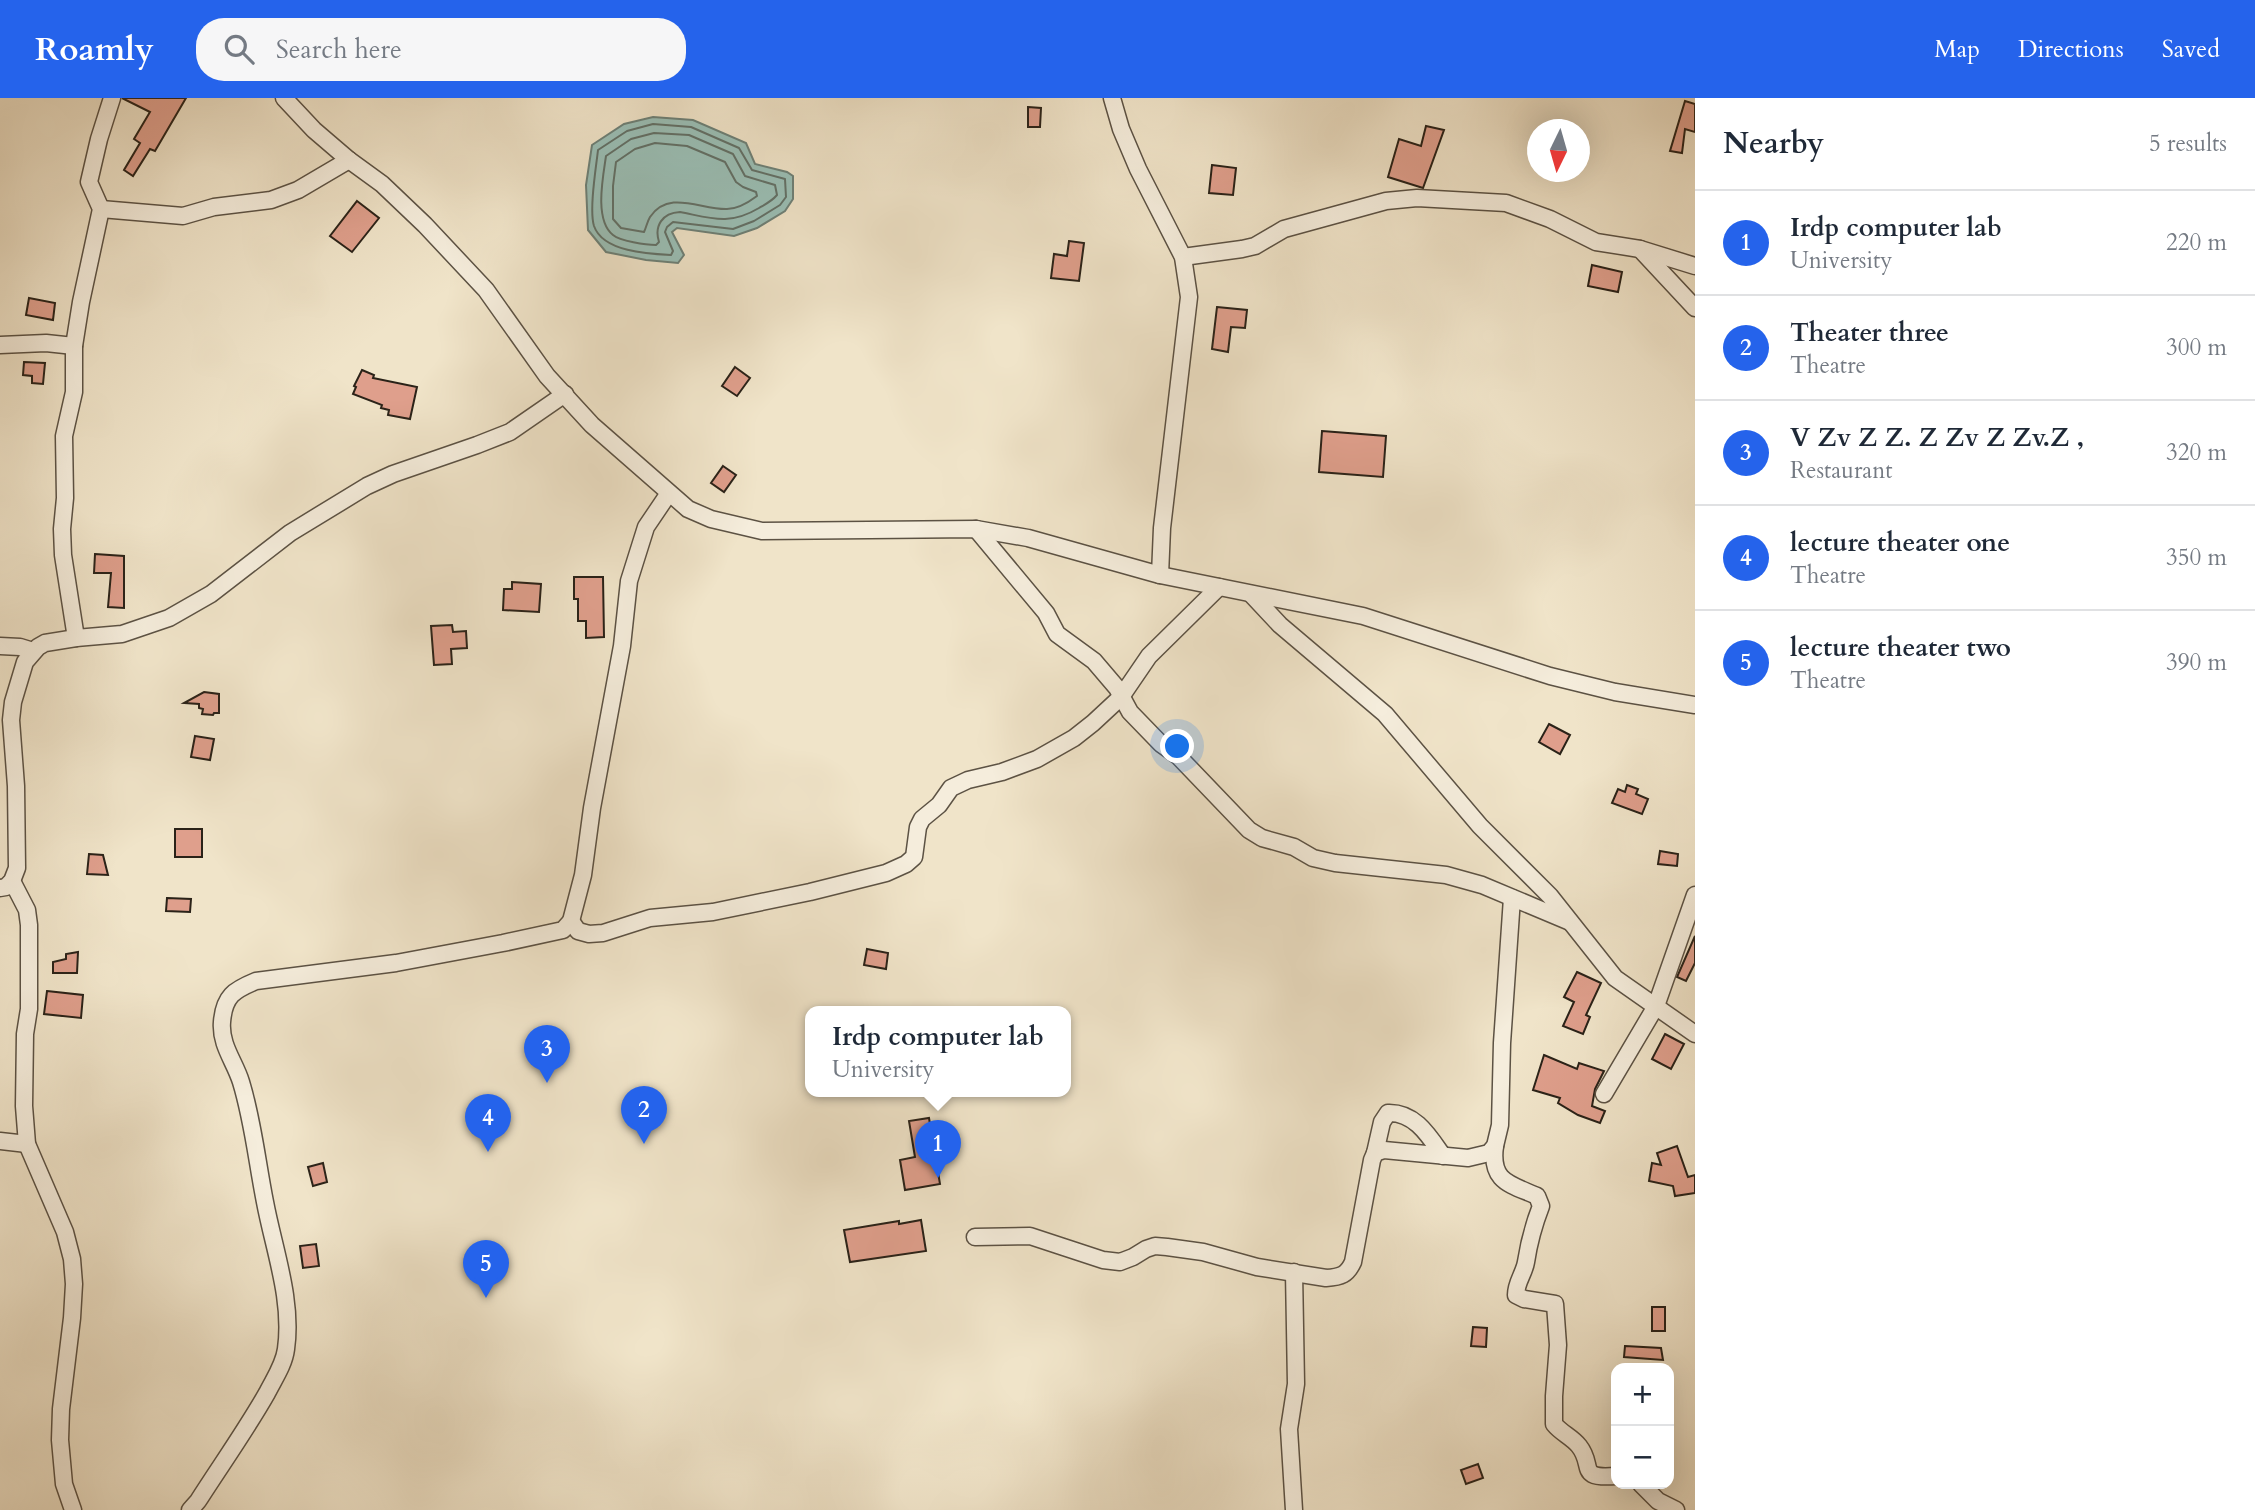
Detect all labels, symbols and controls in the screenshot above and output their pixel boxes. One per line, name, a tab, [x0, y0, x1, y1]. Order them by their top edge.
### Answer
search box	[196, 18, 686, 81]
text: Roamly	[35, 27, 154, 72]
icon: search	[220, 30, 258, 68]
text: Search here	[276, 32, 402, 67]
text: Map	[1934, 33, 1980, 66]
text: Directions	[2018, 33, 2124, 66]
text: Saved	[2162, 33, 2220, 66]
north arrow	[1527, 119, 1590, 182]
text: Nearby	[1723, 123, 1824, 164]
text: 5 results	[2149, 128, 2227, 159]
text: Irdp computer lab	[1790, 210, 2002, 245]
text: 1	[1740, 227, 1752, 258]
text: 220 m	[2166, 227, 2227, 258]
text: University	[1790, 245, 1892, 276]
text: Theater three	[1790, 315, 1949, 350]
text: 2	[1740, 332, 1752, 363]
text: 300 m	[2166, 332, 2227, 363]
text: Theatre	[1790, 350, 1866, 381]
text: V Zv Z Z. Z Zv Z Zv.Z ,	[1790, 420, 2084, 455]
text: 3	[1740, 437, 1752, 468]
text: 320 m	[2166, 437, 2227, 468]
text: Restaurant	[1790, 455, 1893, 486]
text: lecture theater one	[1790, 525, 2010, 560]
text: 4	[1740, 542, 1752, 573]
text: 350 m	[2166, 542, 2227, 573]
text: Theatre	[1790, 560, 1866, 591]
text: lecture theater two	[1790, 630, 2011, 665]
text: 5	[1740, 647, 1752, 678]
text: 390 m	[2166, 647, 2227, 678]
text: Theatre	[1790, 665, 1866, 696]
your location	[1160, 729, 1194, 763]
popup	[805, 1006, 1071, 1097]
text: Irdp computer lab	[832, 1019, 1044, 1054]
pin: 3	[524, 1025, 570, 1083]
text: University	[832, 1054, 934, 1085]
pin: 2	[621, 1086, 667, 1144]
pin: 4	[465, 1094, 511, 1152]
pin: 1	[915, 1120, 961, 1178]
pin: 5	[463, 1240, 509, 1298]
map controls	[1611, 1363, 1674, 1489]
button: +	[1611, 1363, 1674, 1426]
button: −	[1611, 1426, 1674, 1489]

